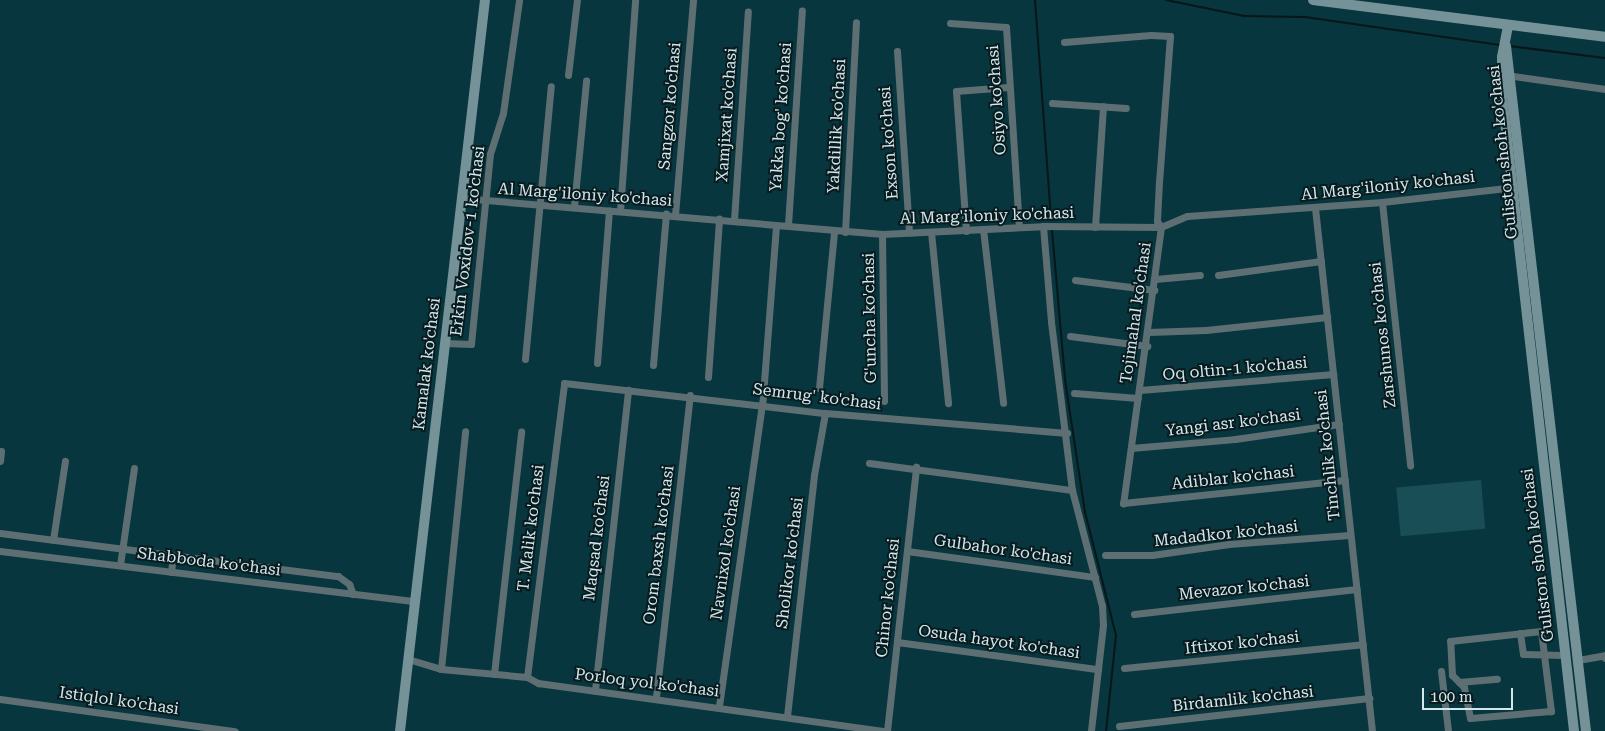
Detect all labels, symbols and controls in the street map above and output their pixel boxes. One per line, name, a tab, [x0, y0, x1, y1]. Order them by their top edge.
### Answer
street label: Sangzor ko'chasi	[655, 41, 685, 171]
street label: Yakka bog' ko'chasi	[766, 42, 796, 192]
street label: Osiyo ko'chasi	[984, 44, 1010, 156]
street label: Xamjixat ko'chasi	[713, 47, 741, 183]
street label: Yakdillik ko'chasi	[824, 58, 850, 194]
street label: Guliston shoh ko'chasi	[1484, 64, 1522, 240]
street label: Exson ko'chasi	[875, 86, 903, 200]
street label: Erkin Voxidov-1 ko'chasi	[447, 145, 489, 337]
street label: Al Marg'iloniy ko'chasi	[1300, 167, 1476, 205]
street label: Al Marg'iloniy ko'chasi	[497, 179, 673, 211]
street label: Al Marg'iloniy ko'chasi	[899, 203, 1075, 229]
street label: Tojimahal ko'chasi	[1117, 241, 1155, 385]
street label: G'uncha ko'chasi	[859, 253, 881, 383]
street label: Zarshunos ko'chasi	[1366, 261, 1400, 409]
street label: Kamalak ko'chasi	[409, 297, 445, 431]
street label: Oq oltin-1 ko'chasi	[1162, 353, 1308, 385]
street label: Semrug' ko'chasi	[752, 380, 882, 414]
street label: Tinchlik ko'chasi	[1312, 389, 1344, 521]
street label: Yangi asr ko'chasi	[1164, 405, 1302, 441]
street label: Adiblar ko'chasi	[1171, 462, 1295, 494]
street label: T. Malik ko'chasi	[514, 463, 548, 593]
street label: Orom baxsh ko'chasi	[640, 464, 678, 626]
street label: Guliston shoh ko'chasi	[1518, 467, 1558, 643]
street label: Maqsad ko'chasi	[580, 474, 614, 602]
street label: Navnixol ko'chasi	[707, 485, 745, 621]
street label: Sholikor ko'chasi	[772, 496, 808, 630]
street label: Madadkor ko'chasi	[1153, 517, 1299, 551]
street label: Gulbahor ko'chasi	[933, 531, 1073, 569]
street label: Chinor ko'chasi	[872, 537, 904, 659]
street label: Shabboda ko'chasi	[136, 544, 282, 580]
street label: Mevazor ko'chasi	[1178, 572, 1310, 604]
street label: Osuda hayot ko'chasi	[917, 621, 1081, 663]
street label: Iftixor ko'chasi	[1184, 627, 1300, 659]
street label: Porloq yol ko'chasi	[574, 665, 720, 701]
scale bar	[1425, 678, 1516, 710]
street label: Birdamlik ko'chasi	[1171, 682, 1315, 716]
street label: Istiqlol ko'chasi	[58, 683, 180, 719]
text: 100 m	[1430, 688, 1473, 706]

